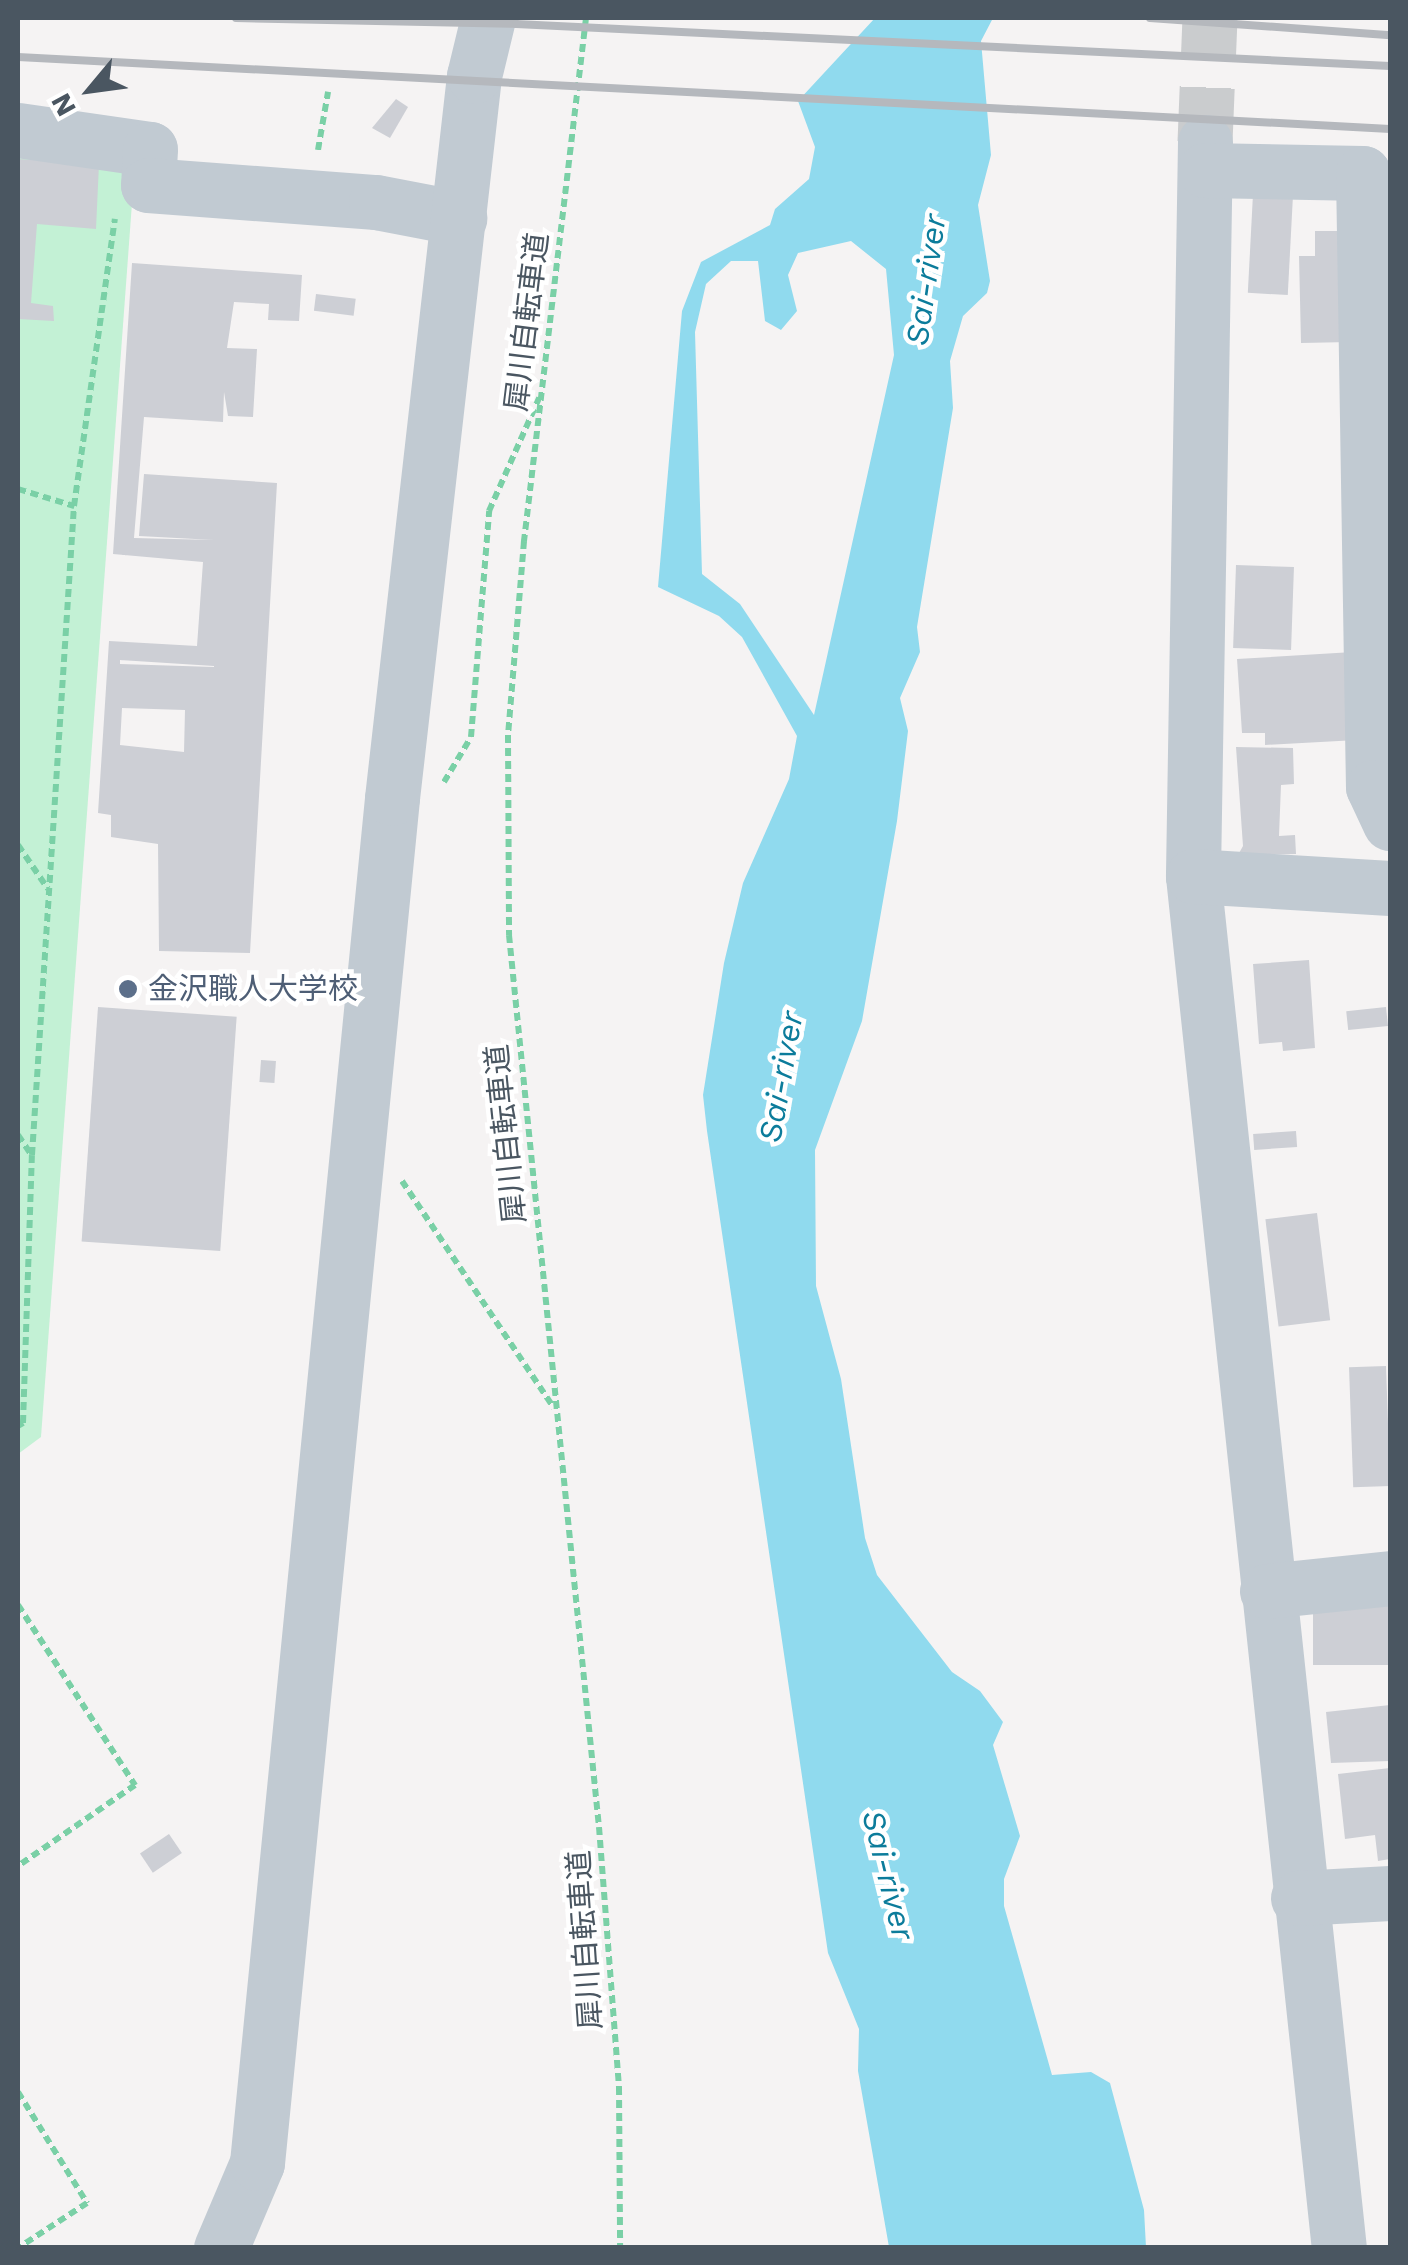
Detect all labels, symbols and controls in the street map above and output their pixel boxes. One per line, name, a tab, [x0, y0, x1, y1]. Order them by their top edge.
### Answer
north arrow	[40, 40, 140, 140]
text: N	[44, 88, 83, 122]
water label: Sai-river	[898, 212, 954, 348]
street label: 犀川自転車道	[498, 230, 556, 414]
place label: 金沢職人大学校	[148, 971, 358, 1007]
marker: 金沢職人大学校	[117, 978, 139, 1000]
water label: Sai-river	[751, 1008, 811, 1146]
street label: 犀川自転車道	[479, 1043, 533, 1225]
water label: Sai-river	[853, 1806, 923, 1944]
street label: 犀川自転車道	[561, 1849, 609, 2031]

